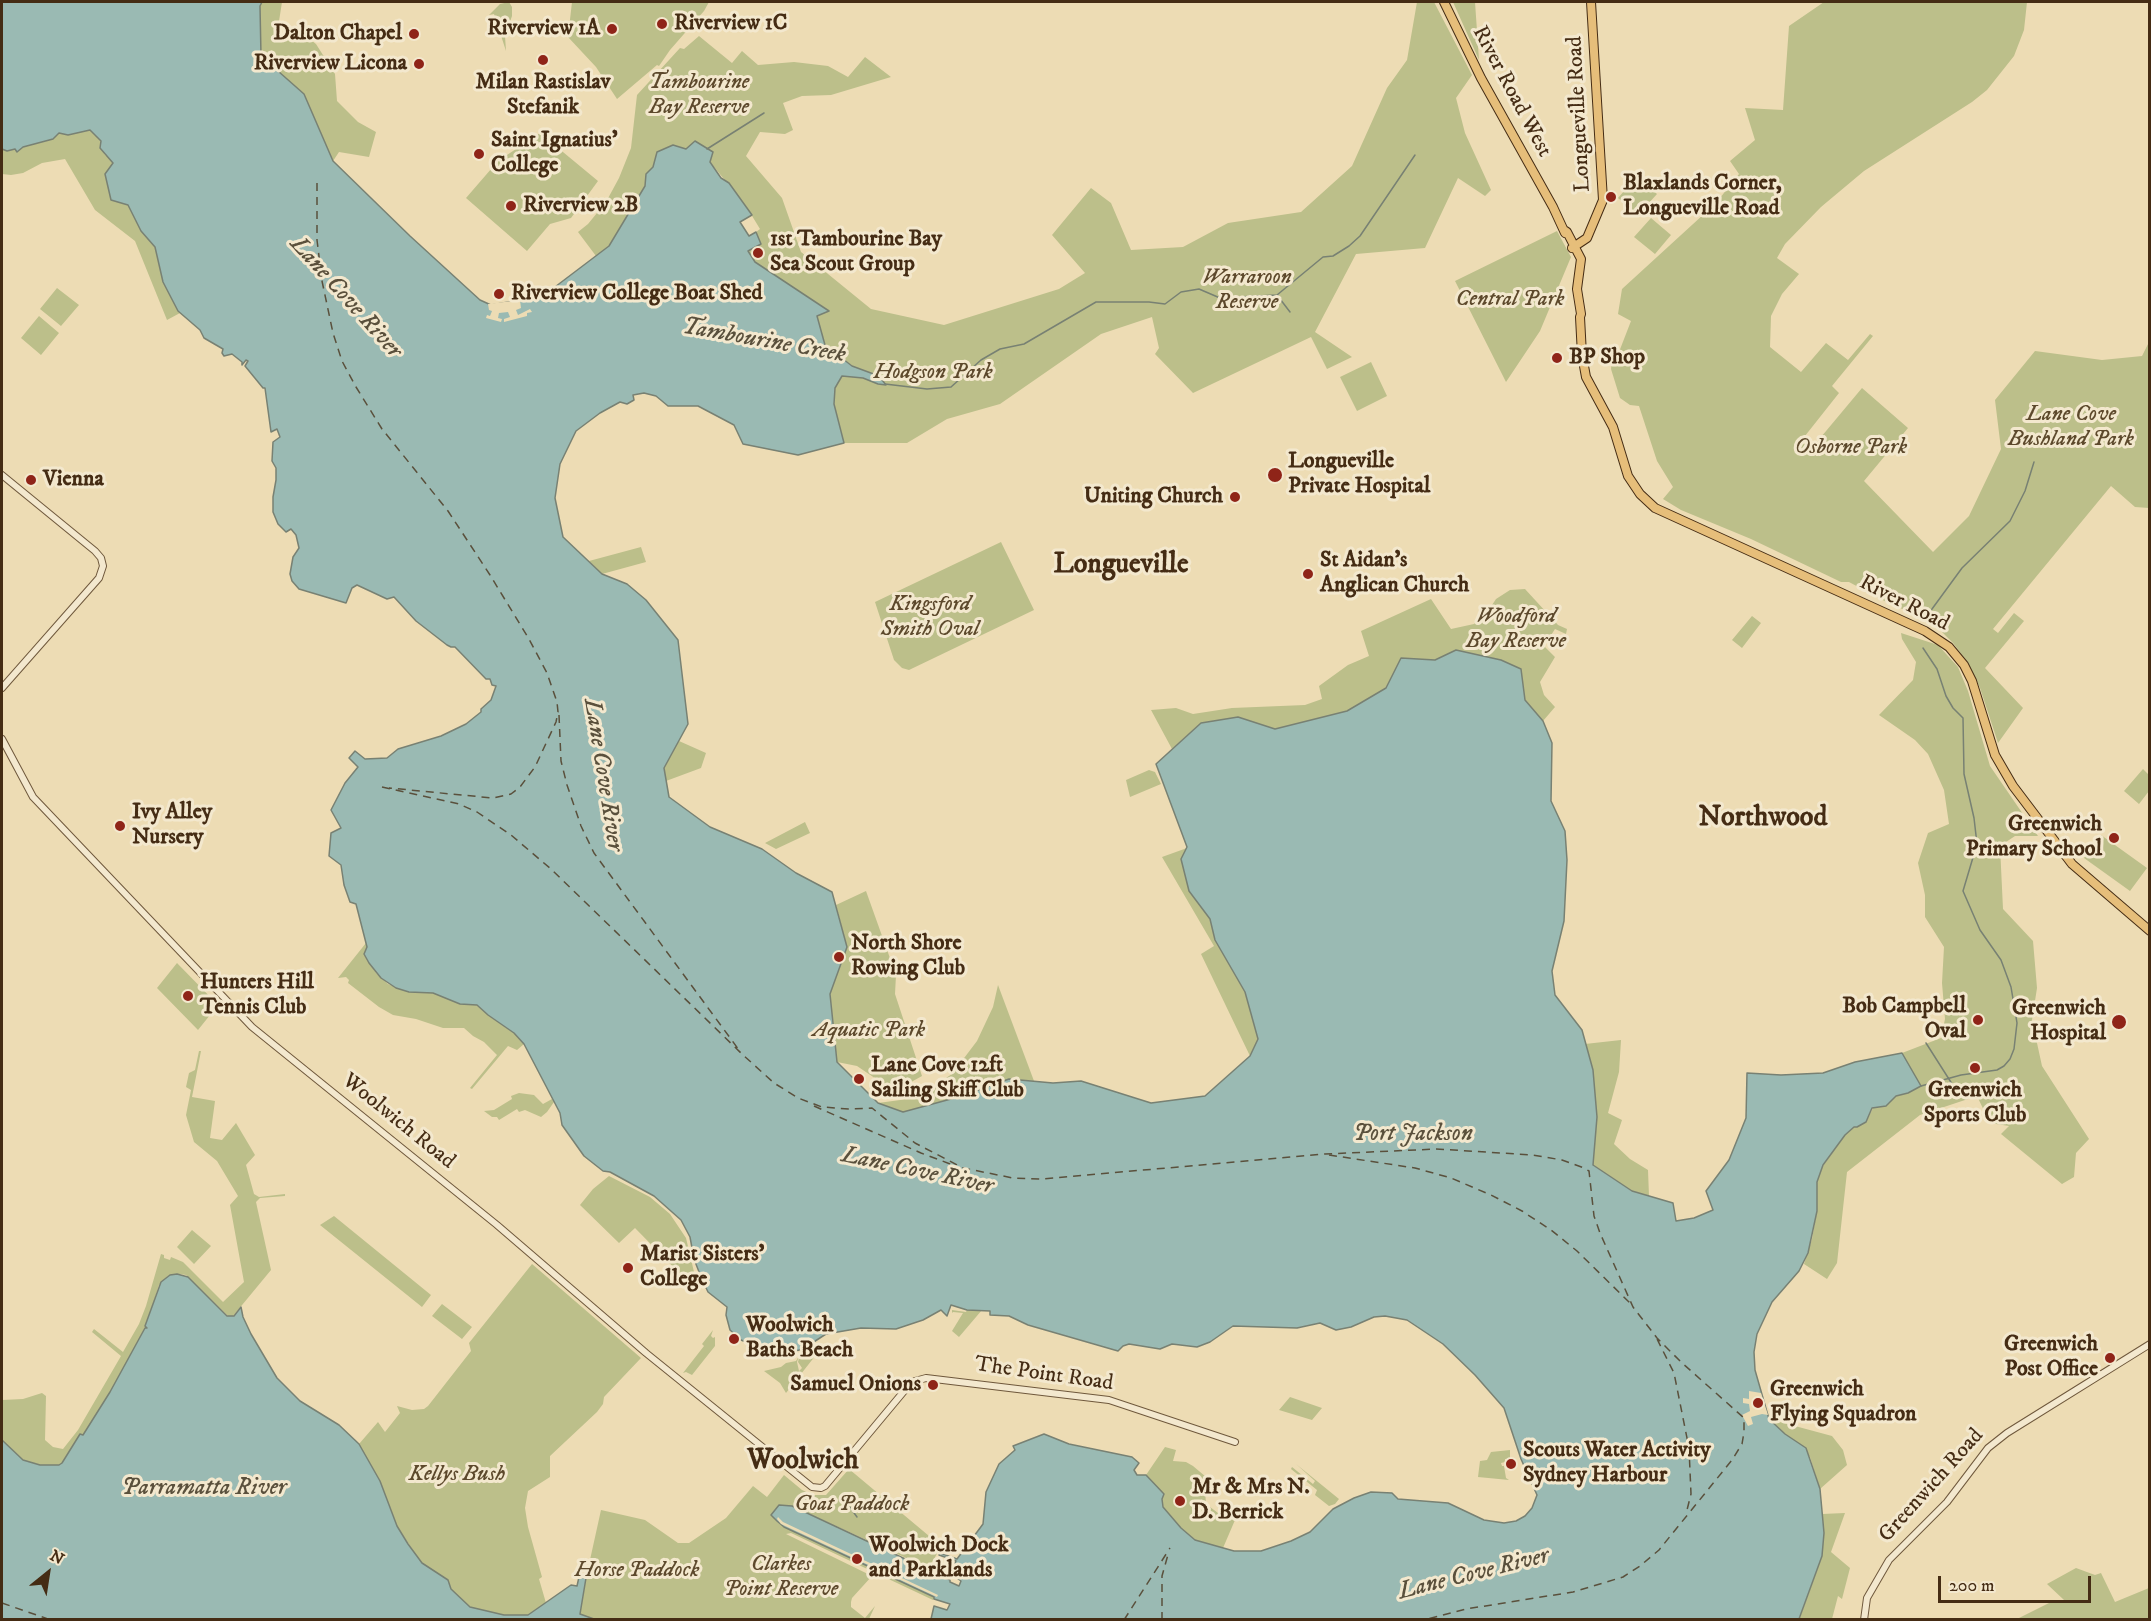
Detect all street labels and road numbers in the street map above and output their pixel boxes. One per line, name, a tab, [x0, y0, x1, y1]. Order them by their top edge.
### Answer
street label: River Road West	[1465, 22, 1557, 162]
street label: Longueville Road	[1563, 35, 1597, 193]
street label: River Road	[1855, 570, 1953, 638]
street label: Woolwich Road	[336, 1068, 460, 1176]
street label: The Point Road	[973, 1352, 1115, 1398]
street label: Greenwich Road	[1874, 1424, 1990, 1548]

